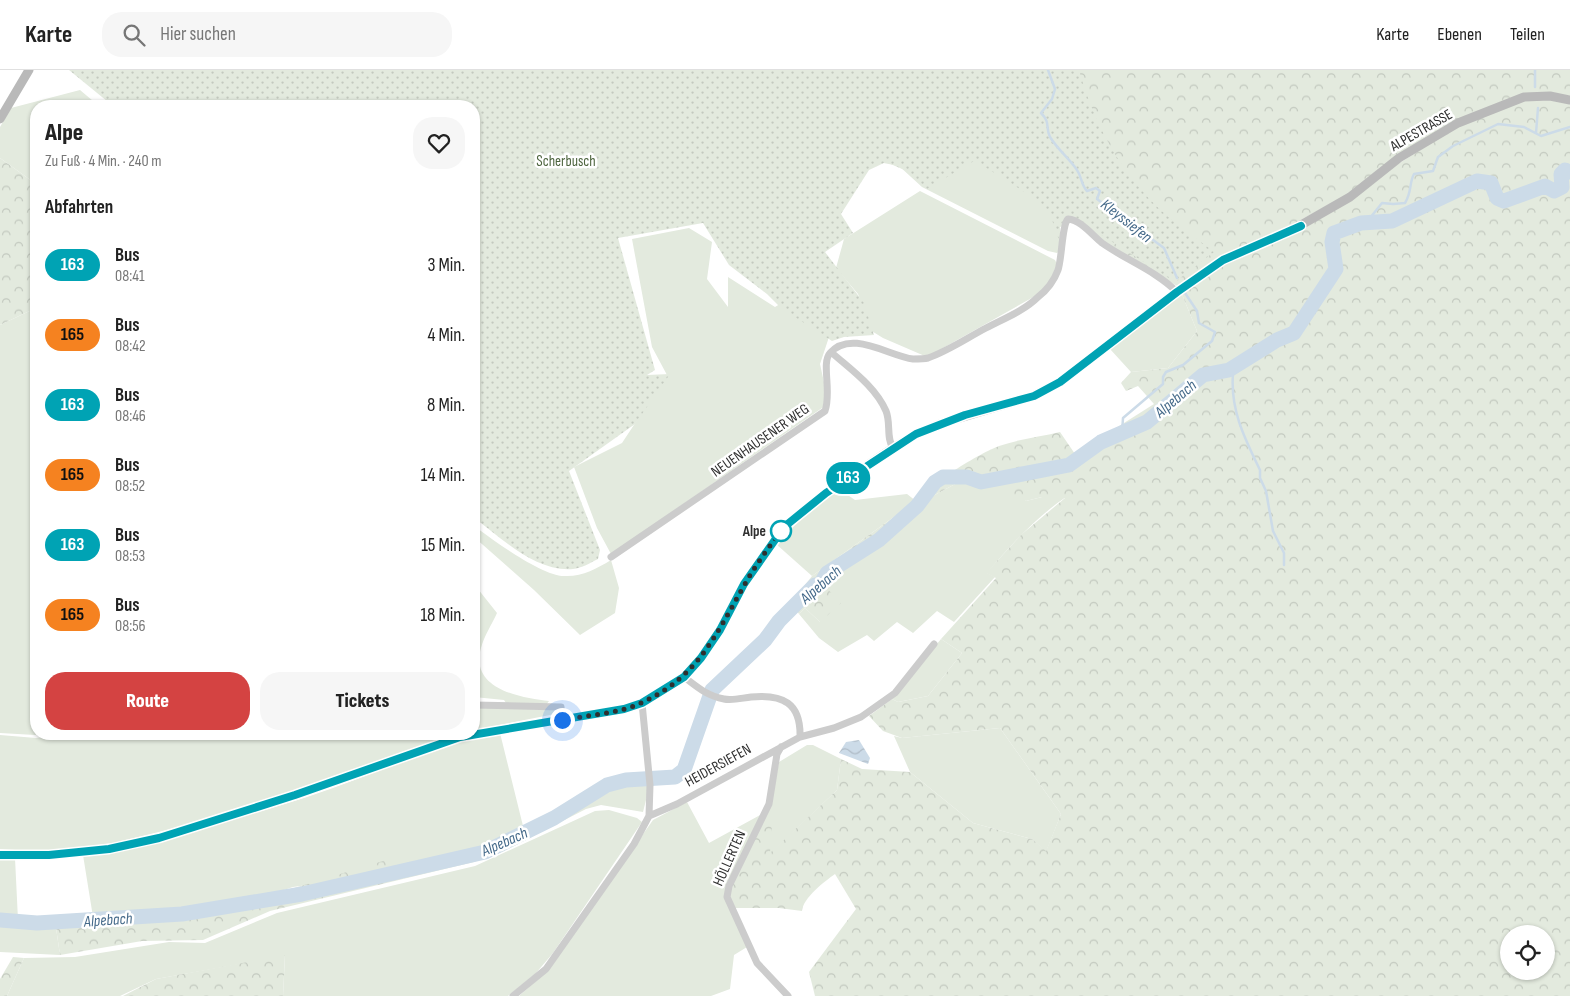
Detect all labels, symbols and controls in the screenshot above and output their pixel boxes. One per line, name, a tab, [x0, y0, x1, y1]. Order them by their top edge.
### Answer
search box	[102, 12, 452, 57]
text: Karte	[25, 20, 72, 49]
icon: search	[120, 21, 148, 49]
text: Hier suchen	[160, 23, 236, 46]
text: Karte	[1376, 24, 1409, 45]
text: Ebenen	[1437, 24, 1482, 45]
text: Teilen	[1510, 24, 1545, 45]
street label: ALPESTRASSE	[1386, 105, 1456, 156]
button: heart	[413, 117, 465, 169]
text: Alpe	[45, 118, 83, 147]
text: Zu Fuß · 4 Min. · 240 m	[45, 152, 161, 171]
park label: Scherbusch	[536, 152, 596, 171]
water label: Kleyssiefen	[1097, 195, 1156, 247]
text: Abfahrten	[45, 196, 113, 219]
text: Bus	[115, 244, 140, 267]
text: 163	[61, 254, 84, 275]
text: 3 Min.	[427, 254, 465, 277]
text: 08:41	[115, 267, 145, 286]
text: Bus	[115, 314, 140, 337]
text: 165	[61, 324, 84, 345]
text: 4 Min.	[427, 324, 465, 347]
text: 08:42	[115, 337, 146, 356]
water label: Alpebach	[1151, 376, 1201, 423]
text: Bus	[115, 384, 140, 407]
text: 163	[61, 394, 84, 415]
text: 8 Min.	[427, 394, 465, 417]
street label: NEUENHAUSENER WEG	[708, 400, 813, 481]
text: 08:46	[115, 407, 146, 426]
text: Bus	[115, 454, 140, 477]
line badge: 163	[819, 462, 877, 494]
text: 165	[61, 464, 84, 485]
text: 14 Min.	[421, 464, 465, 487]
text: 163	[836, 467, 860, 488]
text: 08:52	[115, 477, 145, 496]
marker: Alpe	[770, 520, 792, 542]
place label: Alpe	[742, 522, 766, 541]
text: Bus	[115, 524, 140, 547]
text: 163	[61, 534, 84, 555]
text: 15 Min.	[421, 534, 465, 557]
text: 08:53	[115, 547, 145, 566]
water label: Alpebach	[796, 562, 846, 609]
text: Bus	[115, 594, 140, 617]
text: 165	[61, 604, 84, 625]
text: 18 Min.	[420, 604, 465, 627]
text: 08:56	[115, 617, 146, 636]
button: Route	[45, 672, 250, 730]
button: Tickets	[260, 672, 465, 730]
your location	[550, 708, 575, 733]
street label: HEIDERSIEFEN	[682, 740, 755, 791]
water label: Alpebach	[478, 824, 531, 861]
street label: HÖLLERTEN	[709, 827, 750, 889]
water label: Alpebach	[82, 909, 133, 932]
map controls	[1500, 925, 1555, 980]
button: locate	[1500, 925, 1555, 980]

